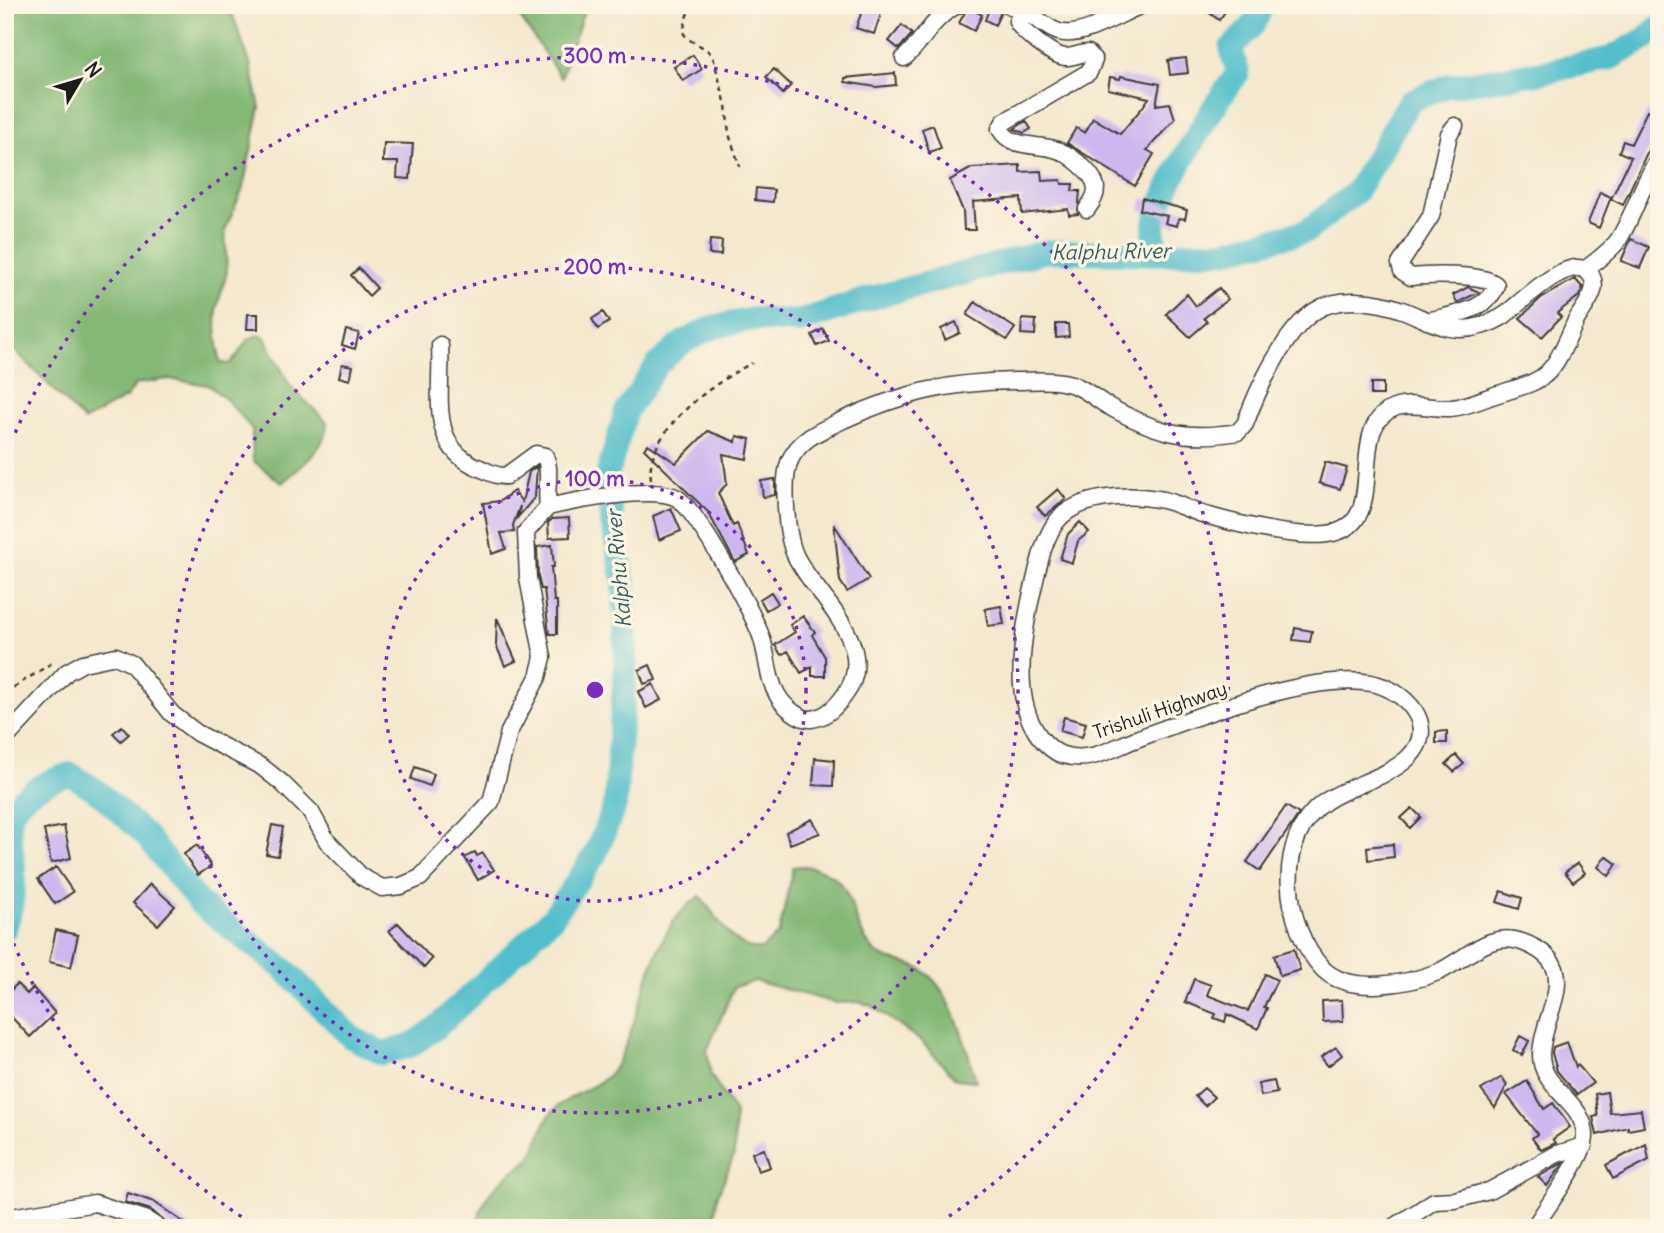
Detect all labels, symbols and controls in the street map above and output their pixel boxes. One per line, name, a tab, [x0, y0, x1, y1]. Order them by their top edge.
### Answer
text: 300 m	[564, 42, 627, 69]
north arrow	[46, 46, 116, 116]
text: N	[80, 57, 107, 82]
water label: Kalphu River	[1051, 237, 1173, 266]
text: 200 m	[564, 253, 627, 280]
text: 100 m	[565, 465, 625, 492]
water label: Kalphu River	[600, 506, 637, 629]
street label: Trishuli Highway	[1090, 676, 1230, 744]
centre of rings	[583, 678, 607, 702]

